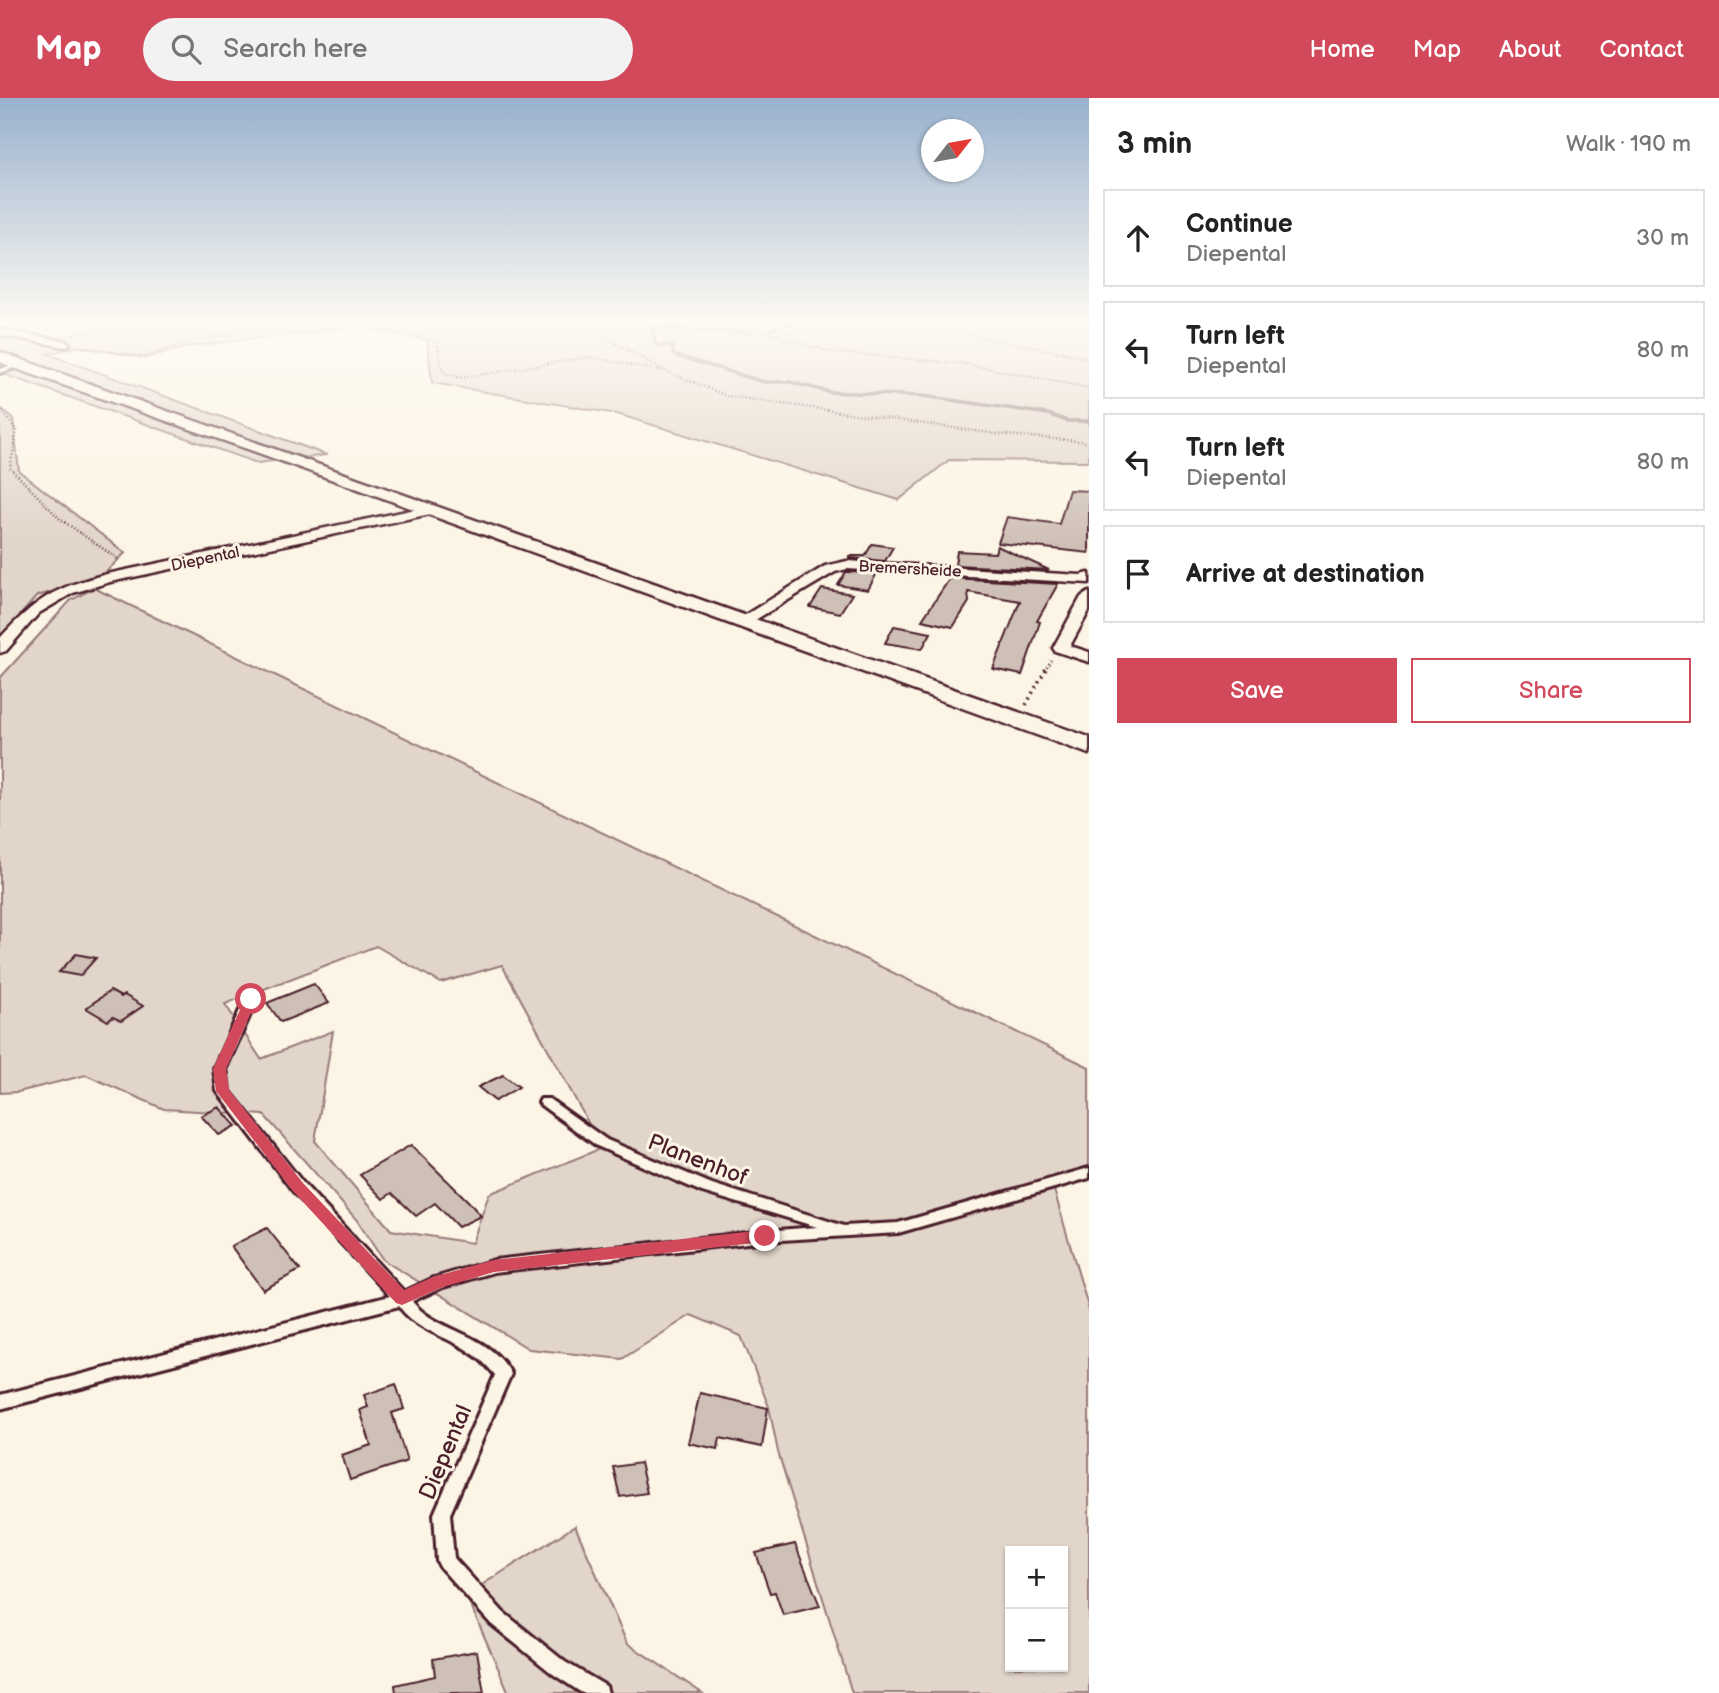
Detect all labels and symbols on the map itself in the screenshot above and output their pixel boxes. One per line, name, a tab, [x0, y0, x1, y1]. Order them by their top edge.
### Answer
north arrow	[921, 119, 984, 182]
street label: Diepental	[169, 543, 241, 576]
street label: Bremersheide	[858, 557, 962, 582]
route start	[235, 983, 266, 1014]
street label: Planenhof	[644, 1128, 752, 1192]
route end	[749, 1220, 780, 1251]
street label: Diepental	[413, 1401, 478, 1504]

